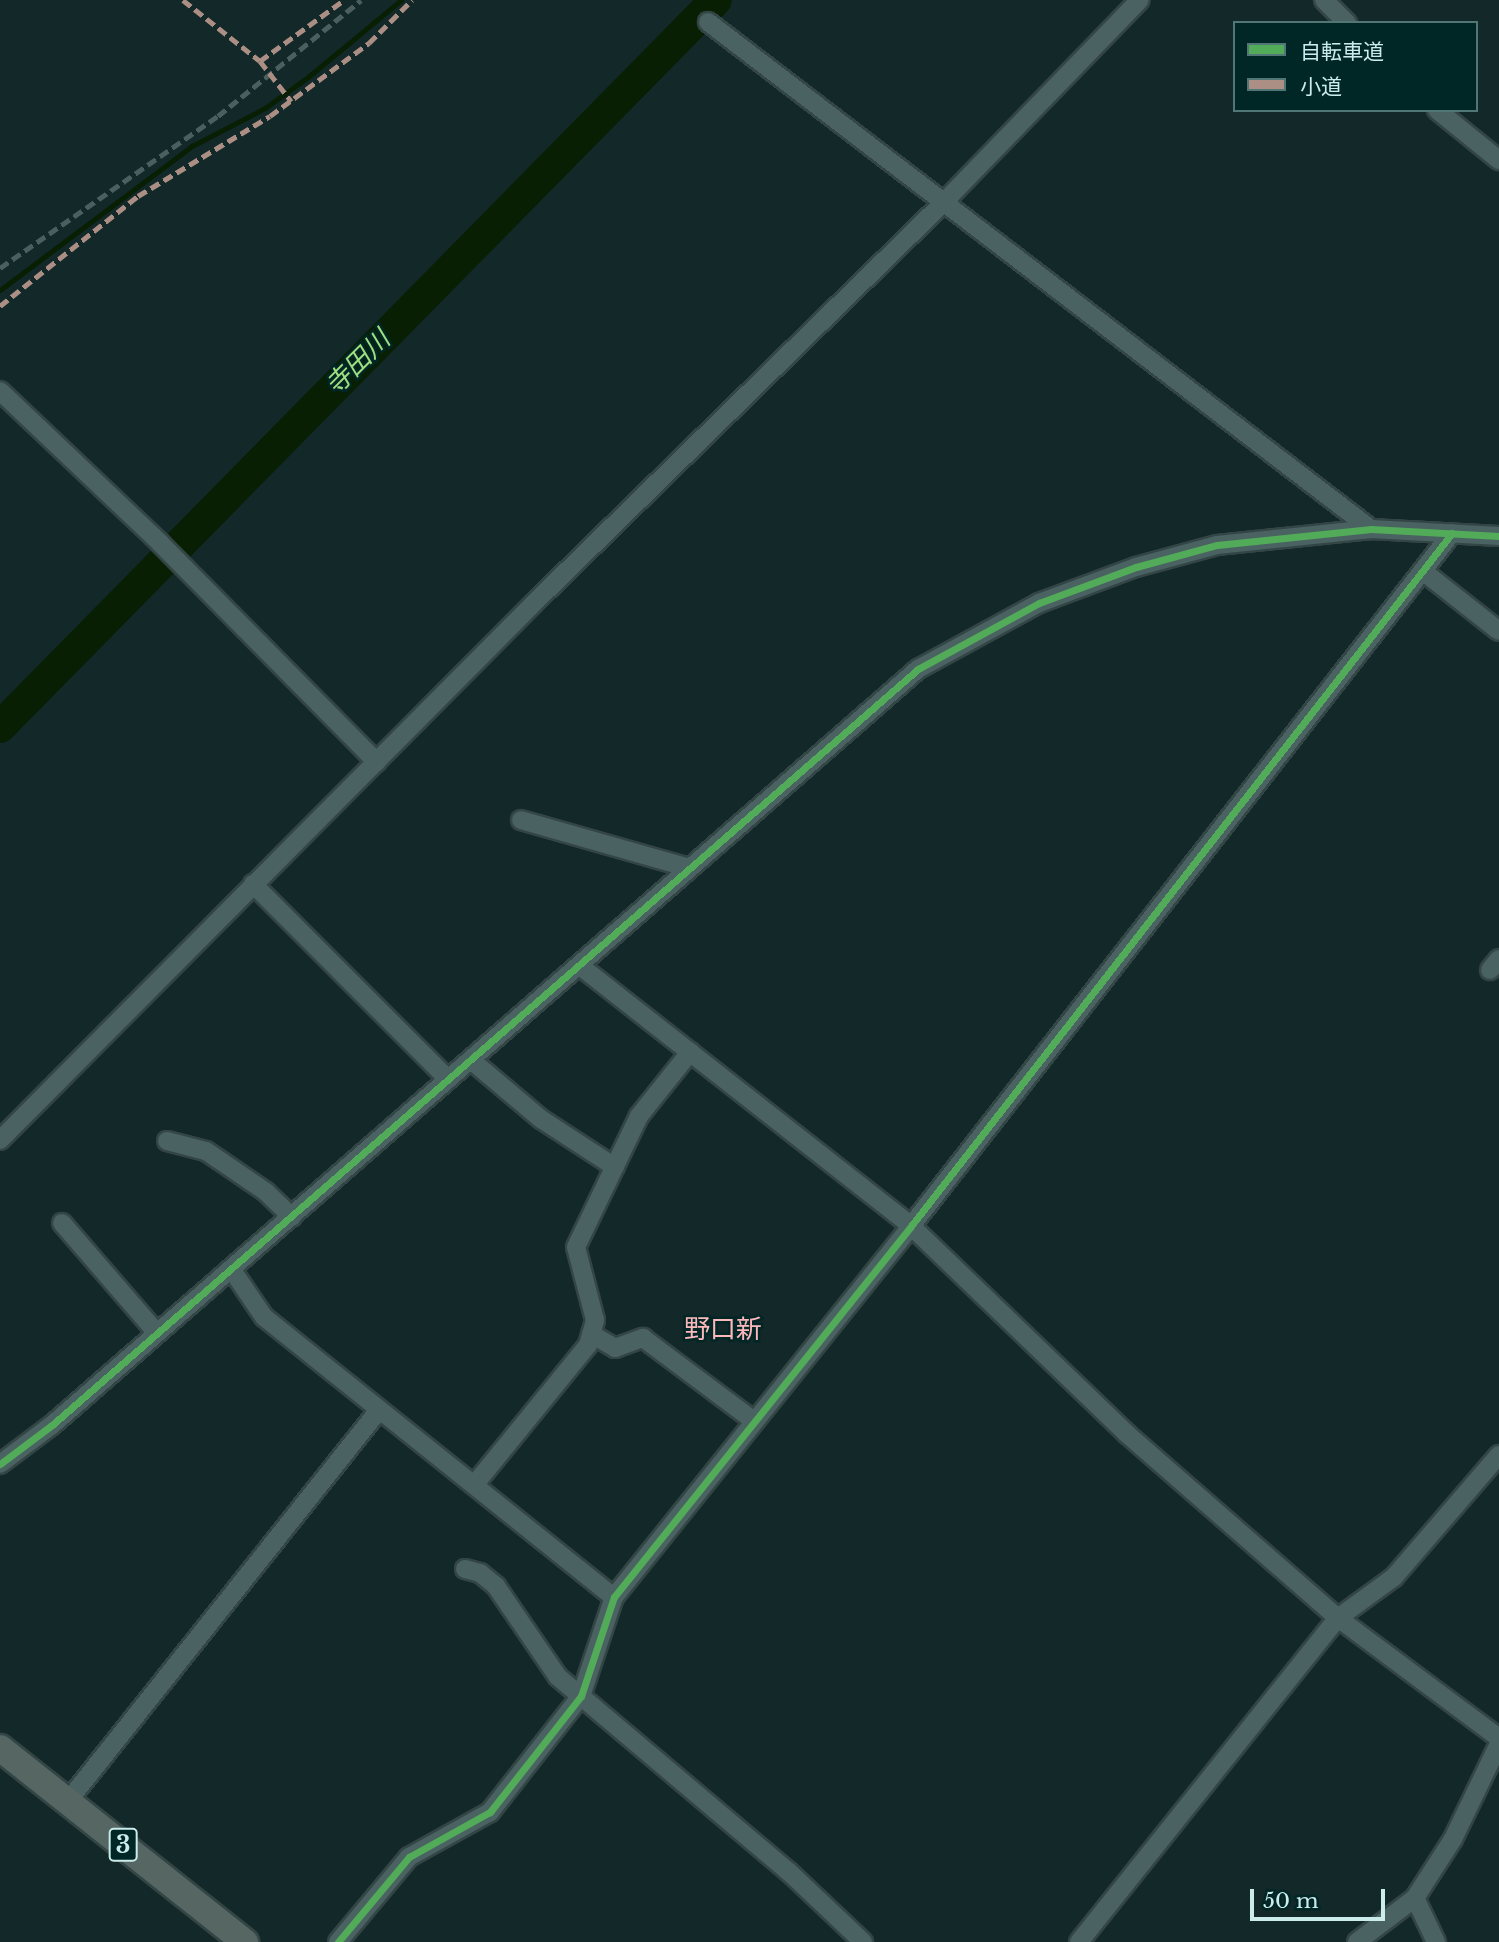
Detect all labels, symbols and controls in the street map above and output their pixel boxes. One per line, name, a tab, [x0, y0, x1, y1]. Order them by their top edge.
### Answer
legend	[1233, 21, 1478, 112]
text: 自転車道	[1300, 39, 1384, 65]
text: 小道	[1300, 74, 1342, 100]
water label: 寺田川	[319, 324, 397, 402]
district label: 野口新	[684, 1314, 762, 1346]
road number: 3	[107, 1826, 139, 1864]
scale bar	[1254, 1876, 1389, 1920]
text: 50 m	[1263, 1888, 1318, 1914]

